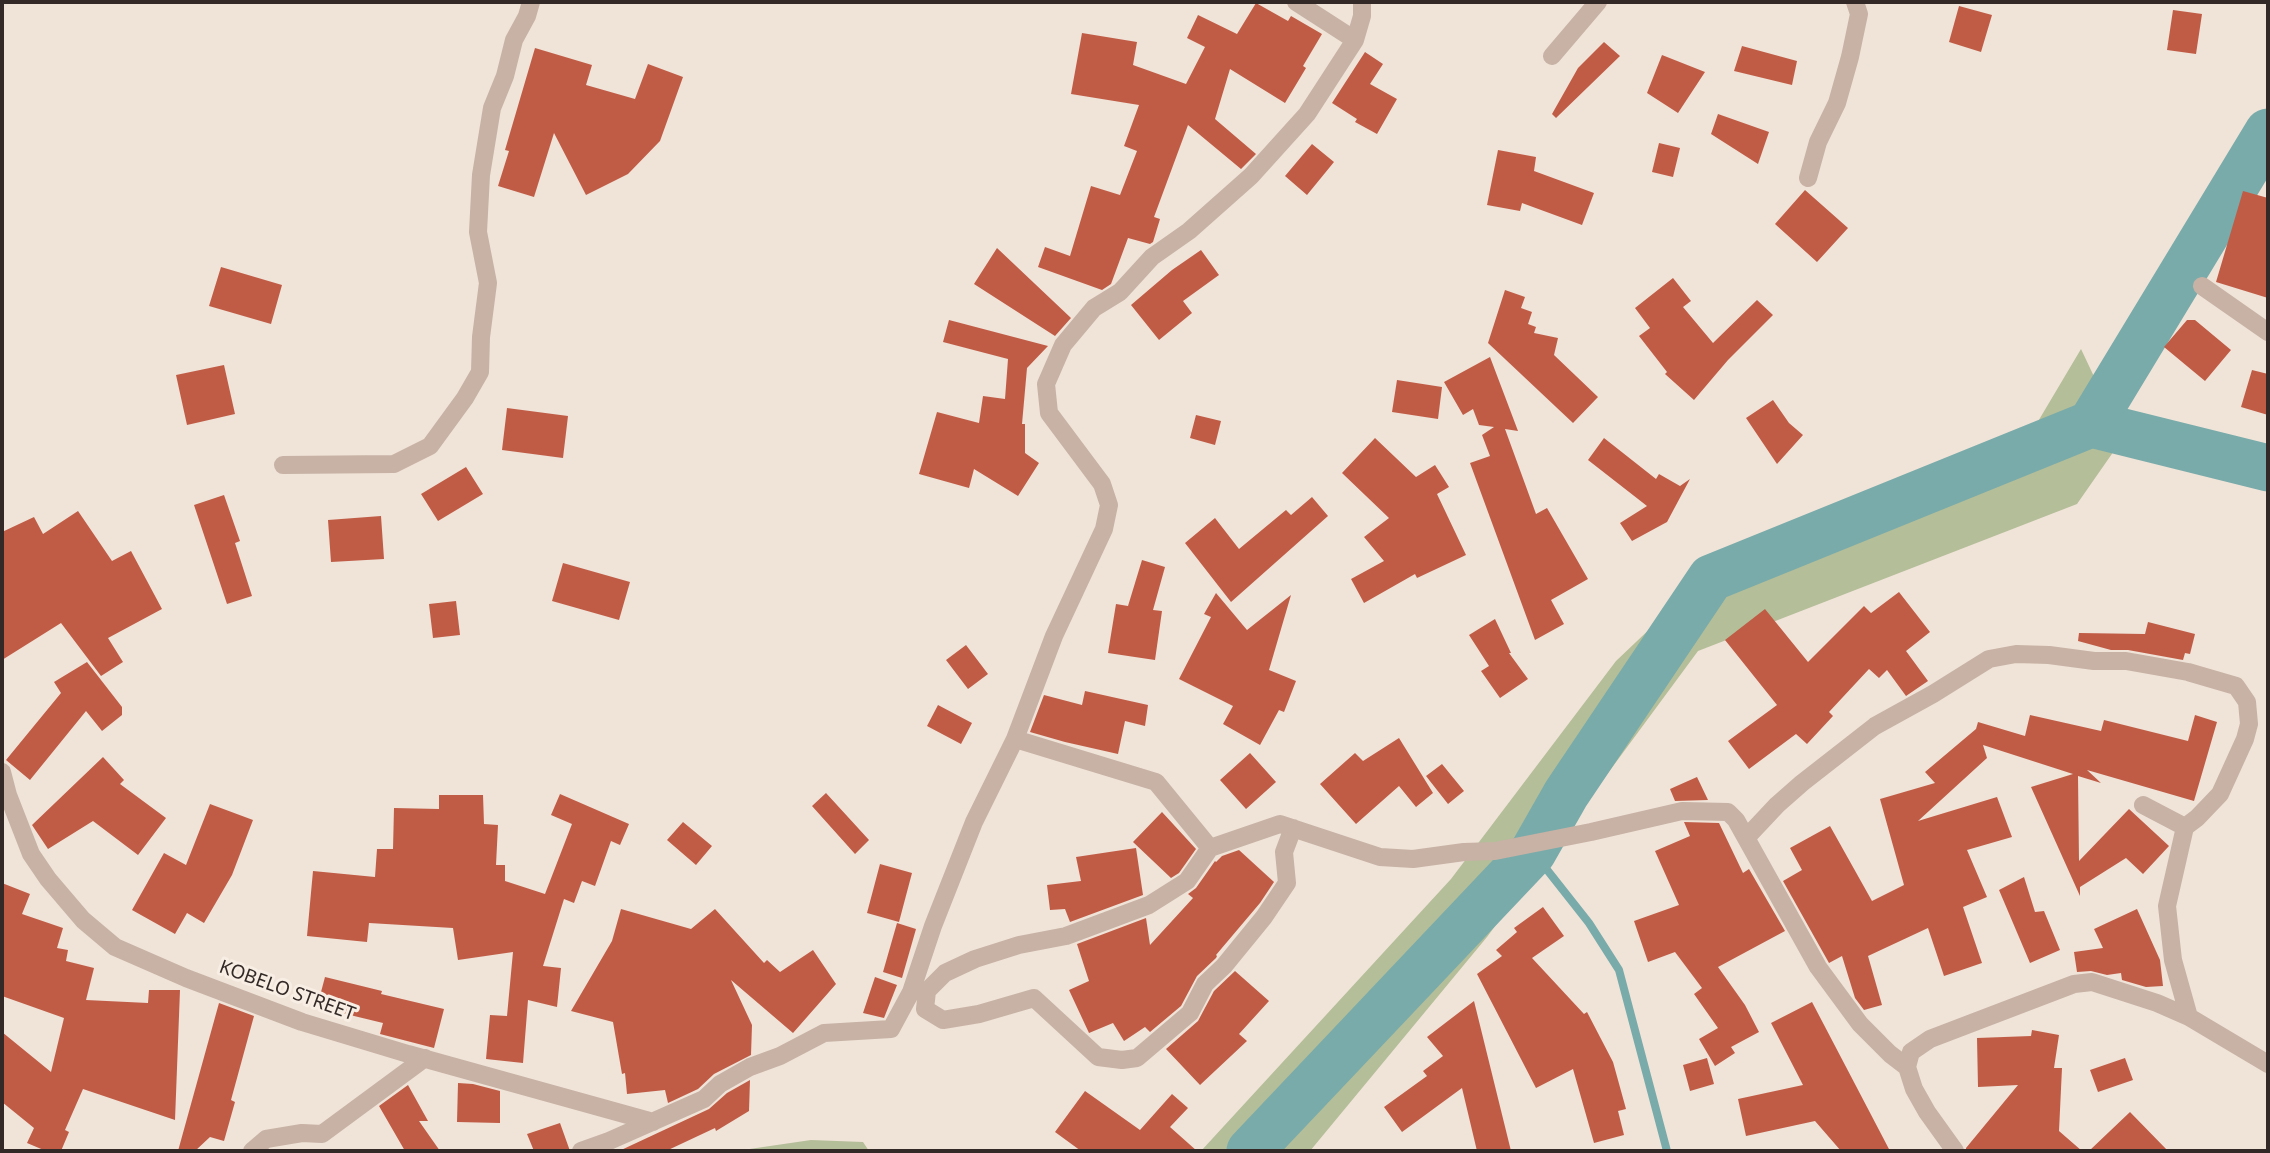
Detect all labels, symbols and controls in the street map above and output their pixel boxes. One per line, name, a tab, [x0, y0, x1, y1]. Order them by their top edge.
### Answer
street label: KOBELO STREET	[216, 956, 358, 1026]

